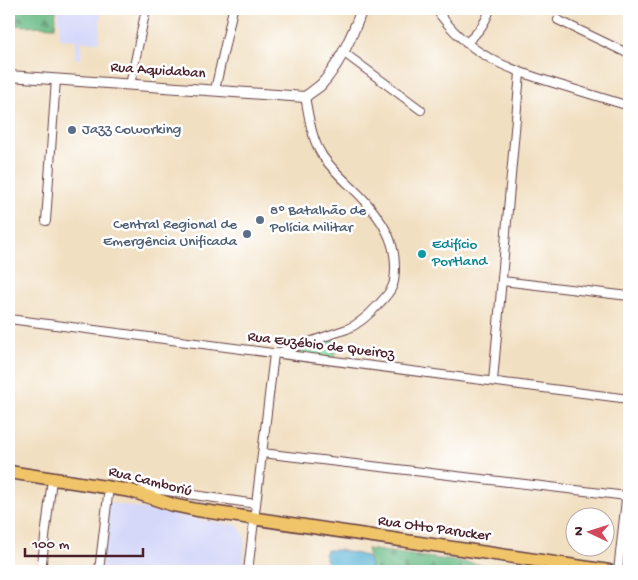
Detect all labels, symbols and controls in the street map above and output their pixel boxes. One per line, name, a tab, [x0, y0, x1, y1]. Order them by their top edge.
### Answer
street label: Rua Aquidaban	[110, 59, 206, 83]
place label: Jazz Coworking	[82, 121, 181, 139]
marker: Jazz Coworking	[66, 124, 78, 136]
place label: 8º Batalhão de Polícia Militar	[269, 202, 367, 237]
marker: 8º Batalhão de Polícia Militar	[254, 214, 266, 226]
place label: Central Regional de Emergência Unificada	[103, 216, 238, 251]
marker: Central Regional de Emergência Unificada	[241, 228, 253, 240]
place label: Edifício Portland	[431, 236, 488, 271]
marker: Edifício Portland	[416, 248, 428, 260]
street label: Rua Euzébio de Queiroz	[246, 328, 396, 364]
street label: Rua Camboriú	[106, 463, 194, 501]
north arrow	[566, 508, 616, 558]
street label: Rua Otto Parucker	[377, 512, 493, 546]
scale bar	[25, 525, 142, 557]
text: N	[571, 526, 588, 536]
text: 100 m	[31, 536, 70, 554]

